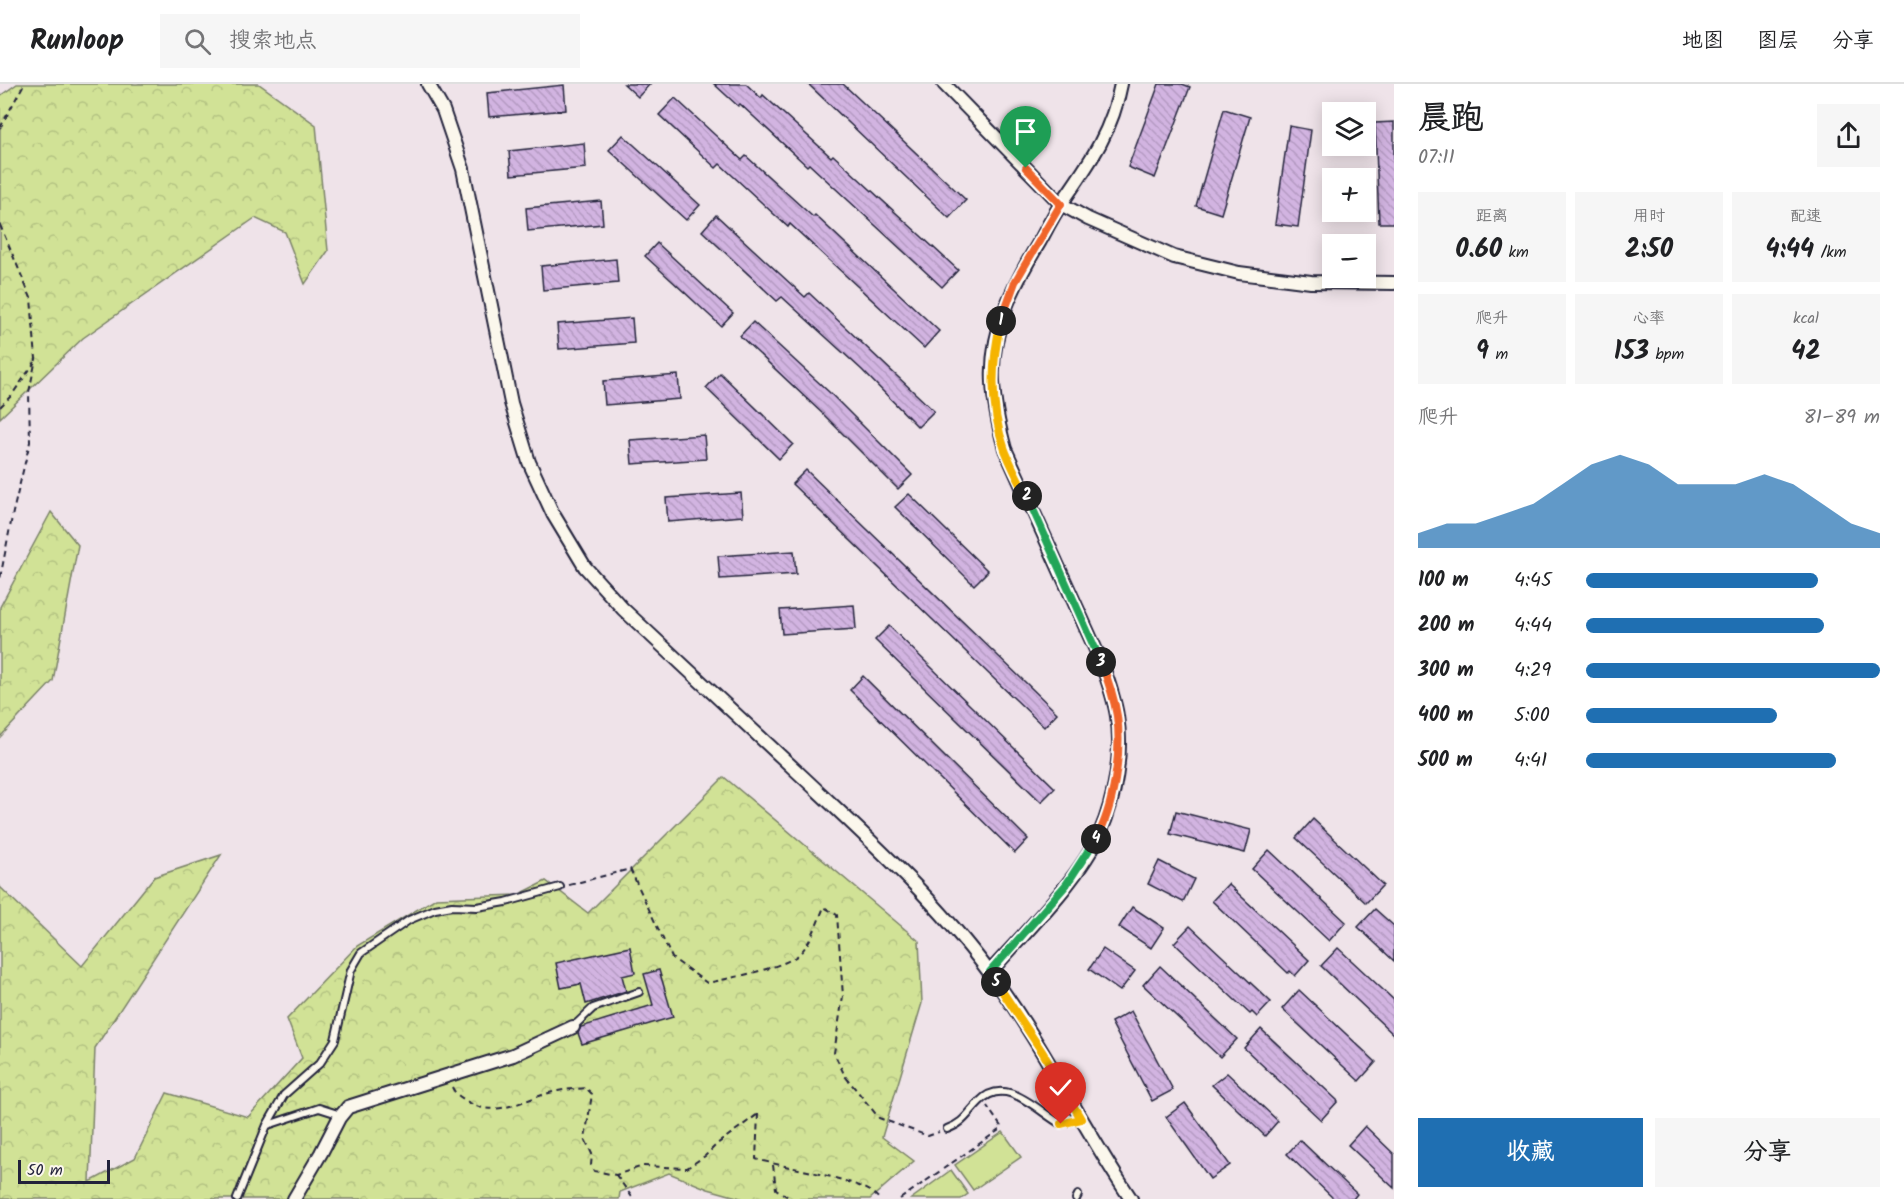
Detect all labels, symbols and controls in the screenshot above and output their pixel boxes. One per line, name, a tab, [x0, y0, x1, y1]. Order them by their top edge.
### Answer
search box	[160, 14, 580, 68]
text: Runloop	[30, 19, 124, 64]
text: 搜索地点	[229, 24, 317, 59]
icon: search	[181, 25, 214, 58]
text: 地图	[1682, 25, 1724, 58]
text: 图层	[1757, 25, 1799, 58]
text: 分享	[1832, 25, 1874, 58]
text: 晨跑	[1418, 93, 1484, 146]
map controls	[1322, 102, 1376, 288]
button: layers	[1322, 102, 1376, 156]
button: share	[1817, 104, 1880, 167]
pin	[1000, 106, 1051, 168]
icon: arrive	[1009, 115, 1042, 148]
text: 07:11	[1418, 142, 1455, 174]
button: +	[1322, 168, 1376, 222]
text: 距离	[1476, 204, 1508, 229]
text: 用时	[1633, 204, 1665, 229]
text: 配速	[1790, 204, 1822, 229]
text: 0.60	[1455, 229, 1502, 271]
text: 2:50	[1625, 229, 1673, 271]
text: 4:44	[1765, 229, 1814, 271]
button: −	[1322, 234, 1376, 288]
text: km	[1502, 240, 1529, 265]
text: /km	[1814, 240, 1847, 265]
pin: 1	[986, 306, 1016, 336]
text: 爬升	[1476, 306, 1508, 331]
text: 心率	[1633, 306, 1665, 331]
text: kcal	[1793, 306, 1819, 331]
text: 1	[999, 308, 1003, 333]
text: 9	[1476, 331, 1489, 373]
text: 153	[1614, 331, 1649, 373]
text: 42	[1791, 331, 1821, 373]
text: m	[1489, 342, 1508, 367]
text: bpm	[1649, 342, 1684, 367]
text: 爬升	[1418, 402, 1458, 434]
text: 81–89 m	[1804, 402, 1880, 434]
pin: 2	[1012, 481, 1042, 511]
text: 2	[1022, 483, 1032, 508]
text: 100 m	[1418, 565, 1469, 597]
text: 4:45	[1514, 565, 1552, 597]
text: 200 m	[1418, 610, 1474, 642]
text: 4:44	[1514, 610, 1552, 642]
pin: 3	[1086, 647, 1116, 677]
text: 3	[1097, 649, 1105, 674]
text: 300 m	[1418, 655, 1474, 687]
text: 4:29	[1514, 655, 1551, 687]
text: 400 m	[1418, 700, 1474, 732]
text: 5:00	[1514, 700, 1550, 732]
text: 500 m	[1418, 745, 1473, 777]
text: 4:41	[1514, 745, 1547, 777]
pin: 4	[1081, 824, 1111, 854]
text: 4	[1092, 826, 1100, 851]
pin: 5	[981, 967, 1011, 997]
text: 5	[992, 969, 1000, 994]
pin	[1035, 1062, 1086, 1124]
icon: check	[1044, 1071, 1077, 1104]
button: 收藏	[1418, 1118, 1643, 1187]
button: 分享	[1655, 1118, 1880, 1187]
scale bar	[18, 1157, 110, 1184]
text: 50 m	[27, 1158, 63, 1183]

